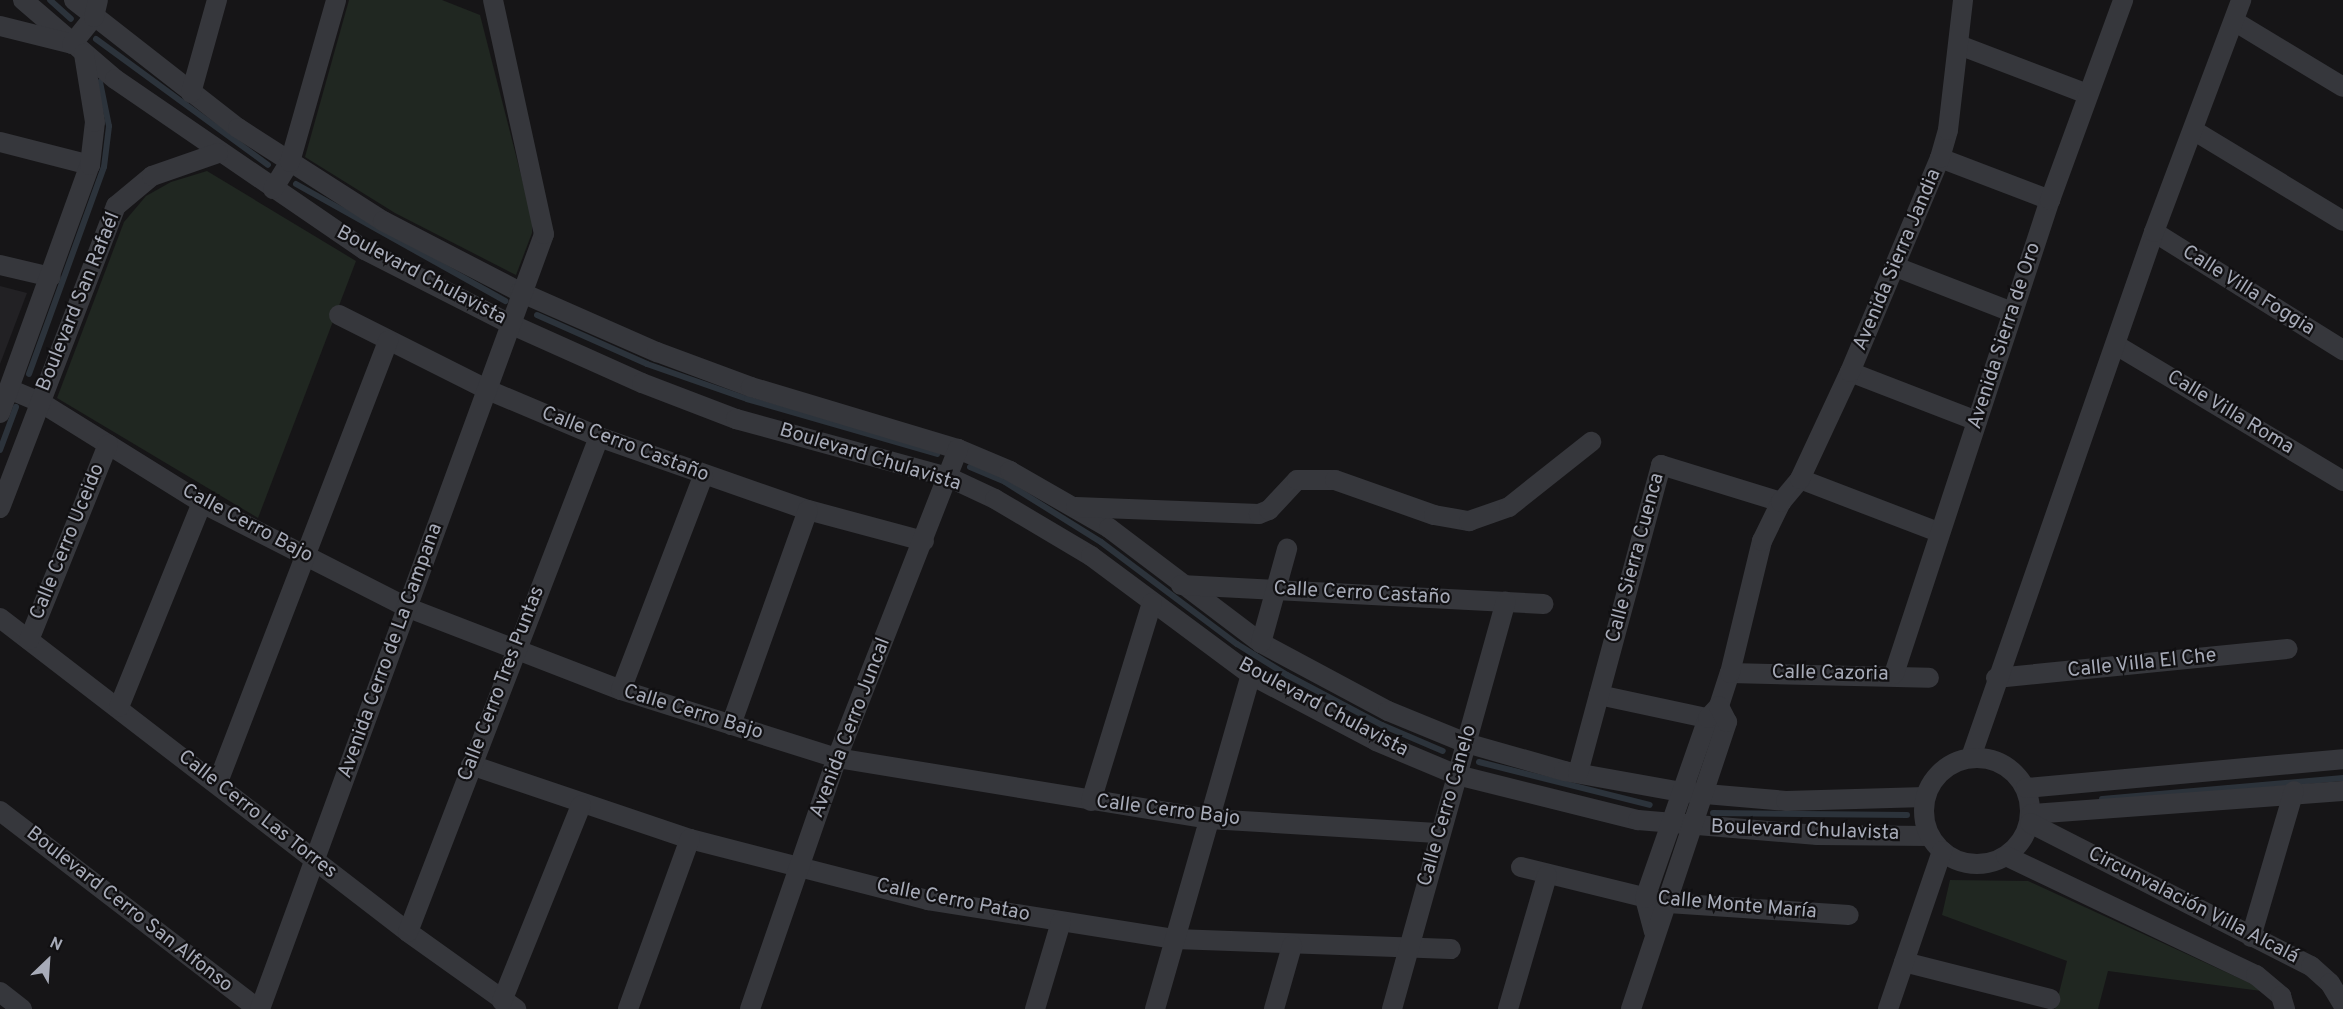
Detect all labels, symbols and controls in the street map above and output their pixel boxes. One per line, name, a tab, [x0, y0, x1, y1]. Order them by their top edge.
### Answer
street label: Avenida Sierra Jandia	[1849, 166, 1947, 354]
street label: Boulevard San Rafaél	[32, 209, 126, 395]
street label: Boulevard Chulavista	[332, 221, 510, 331]
street label: Avenida Sierra de Oro	[1964, 240, 2046, 432]
street label: Calle Villa Foggia	[2177, 240, 2319, 342]
street label: Calle Villa Roma	[2162, 365, 2298, 461]
street label: Calle Cerro Castaño	[538, 402, 712, 488]
street label: Boulevard Chulavista	[776, 419, 964, 497]
street label: Calle Cerro Uceido	[26, 460, 110, 624]
street label: Calle Sierra Cuenca	[1602, 471, 1670, 645]
street label: Calle Cerro Bajo	[177, 479, 317, 569]
street label: Avenida Cerro de La Campana	[334, 520, 448, 782]
street label: Calle Cerro Castaño	[1273, 577, 1451, 611]
street label: Calle Cerro Tres Puntas	[454, 583, 550, 785]
street label: Avenida Cerro Juncal	[806, 635, 896, 821]
street label: Calle Villa El Che	[2066, 644, 2218, 684]
street label: Boulevard Chulavista	[1234, 653, 1412, 763]
street label: Calle Cazoria	[1771, 661, 1889, 687]
street label: Calle Cerro Bajo	[620, 680, 766, 746]
street label: Calle Cerro Canelo	[1413, 723, 1483, 889]
street label: Calle Cerro Las Torres	[172, 745, 342, 885]
street label: Calle Cerro Bajo	[1095, 790, 1241, 832]
street label: Boulevard Chulavista	[1710, 816, 1900, 846]
street label: Boulevard Cerro San Alfonso	[21, 822, 237, 998]
street label: Circunvalación Villa Alcalá	[2083, 842, 2303, 970]
street label: Calle Cerro Patao	[874, 874, 1032, 928]
street label: Calle Monte María	[1656, 887, 1818, 925]
north arrow	[18, 931, 78, 991]
text: N	[46, 933, 65, 956]

